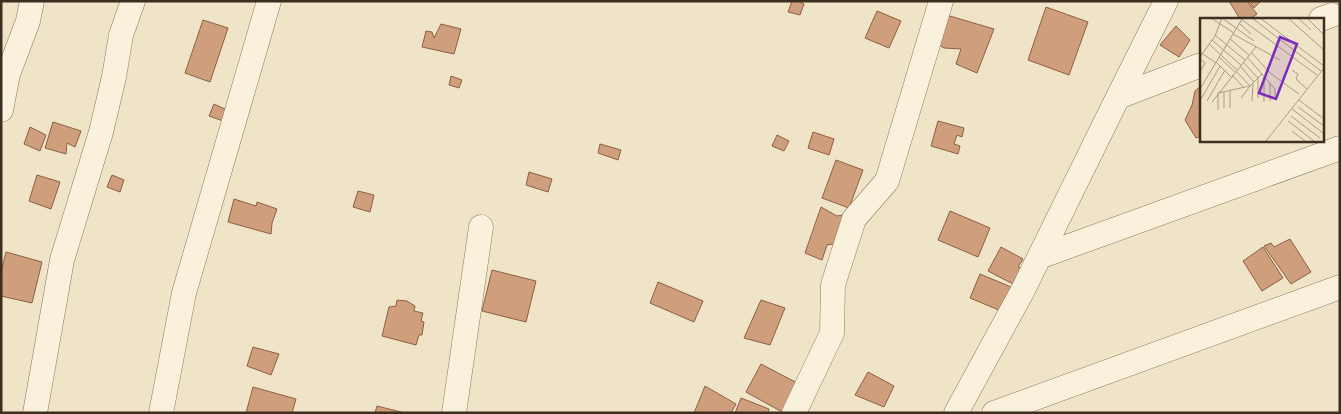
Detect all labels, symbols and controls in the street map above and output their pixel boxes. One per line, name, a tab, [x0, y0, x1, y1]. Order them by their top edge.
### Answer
inset map	[1200, 18, 1324, 141]

